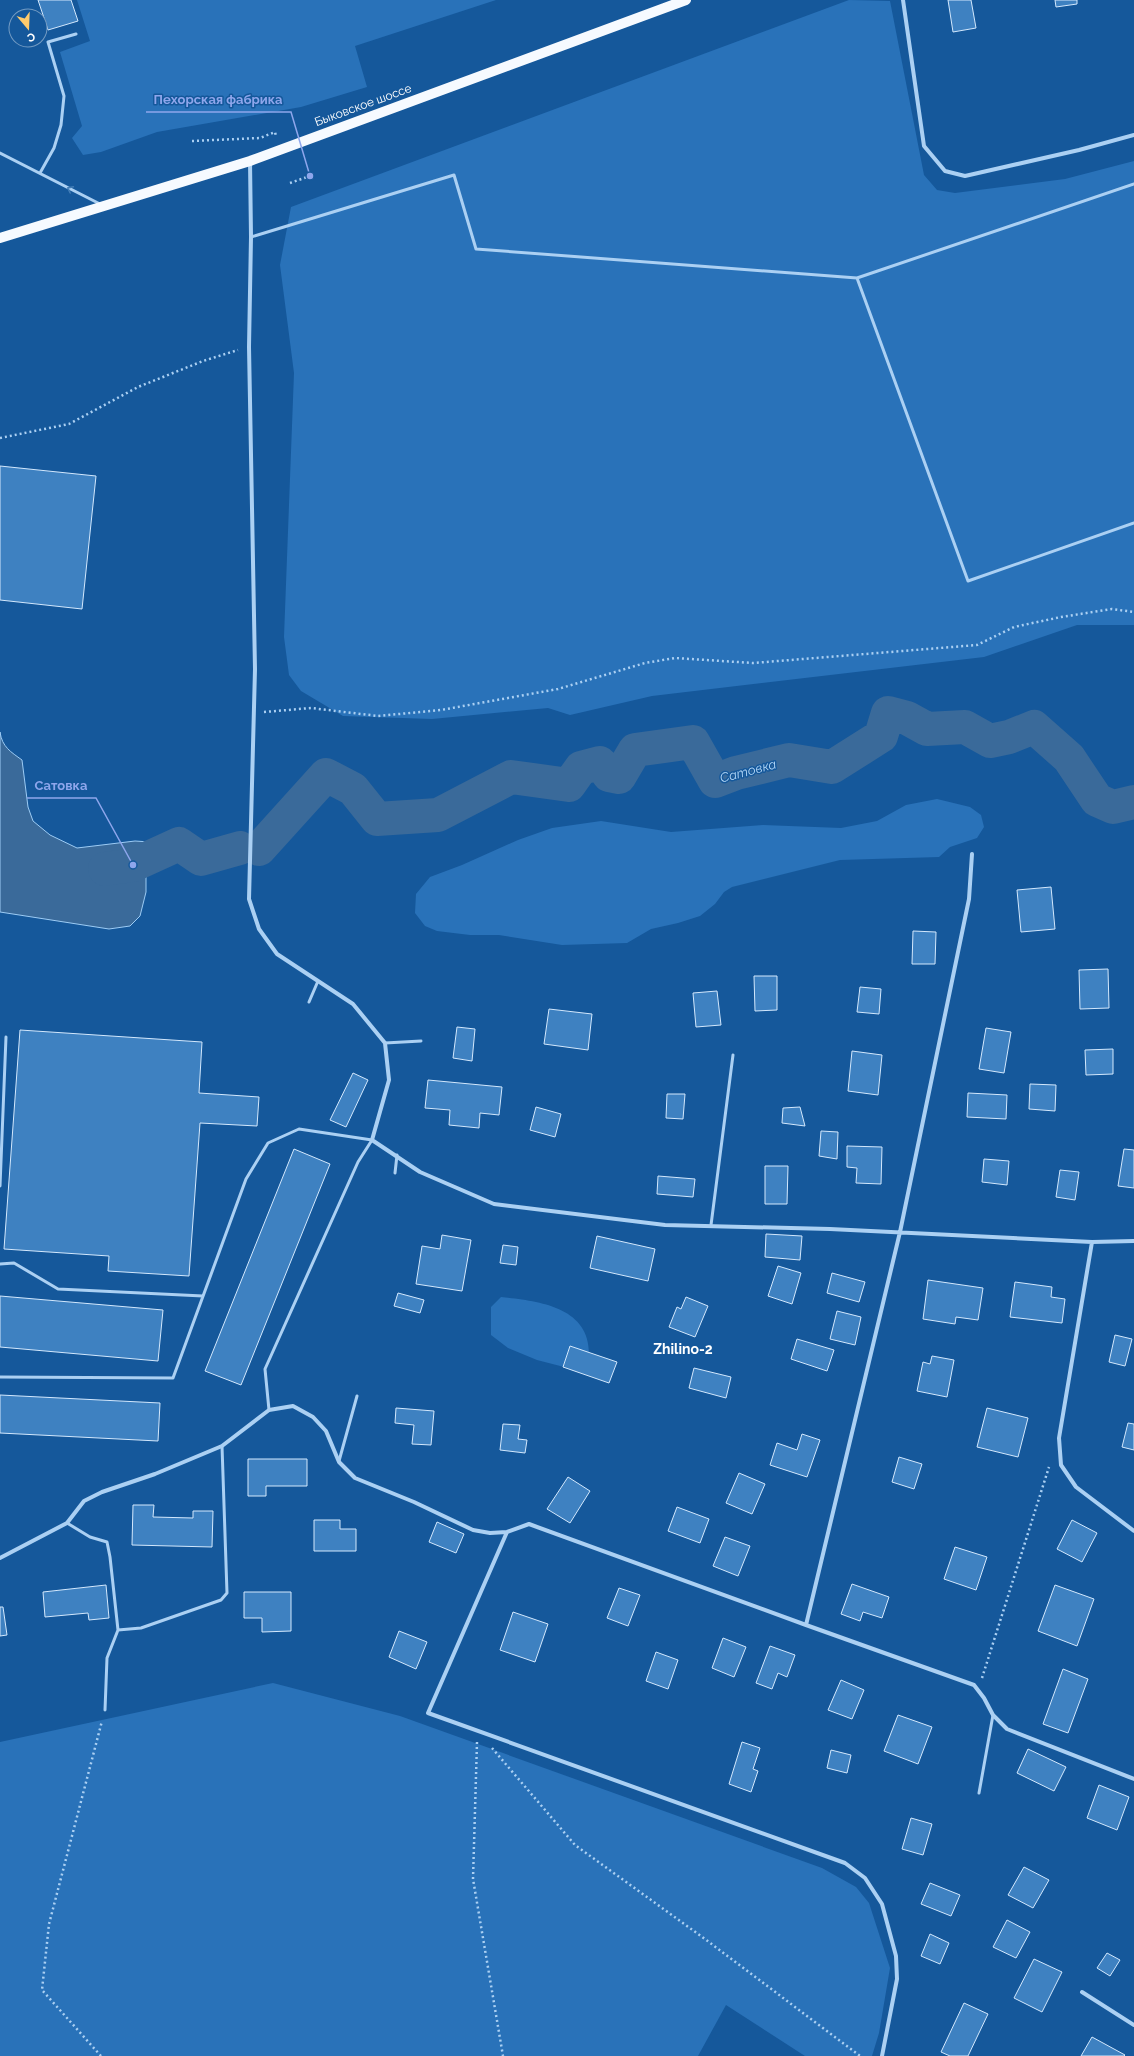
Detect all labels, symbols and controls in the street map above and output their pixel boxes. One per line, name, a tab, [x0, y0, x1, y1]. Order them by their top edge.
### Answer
north arrow	[8, 8, 48, 48]
text: С	[25, 30, 37, 45]
street label: Быковское шоссе	[313, 81, 413, 129]
callout: Пехорская фабрика	[146, 87, 291, 112]
text: Пехорская фабрика	[153, 92, 283, 107]
one-way arrow	[67, 186, 75, 194]
water label: Сатовка	[718, 756, 778, 786]
callout: Сатовка	[27, 773, 96, 798]
text: Сатовка	[35, 778, 88, 793]
district label: Zhilino-2	[653, 1341, 713, 1357]

